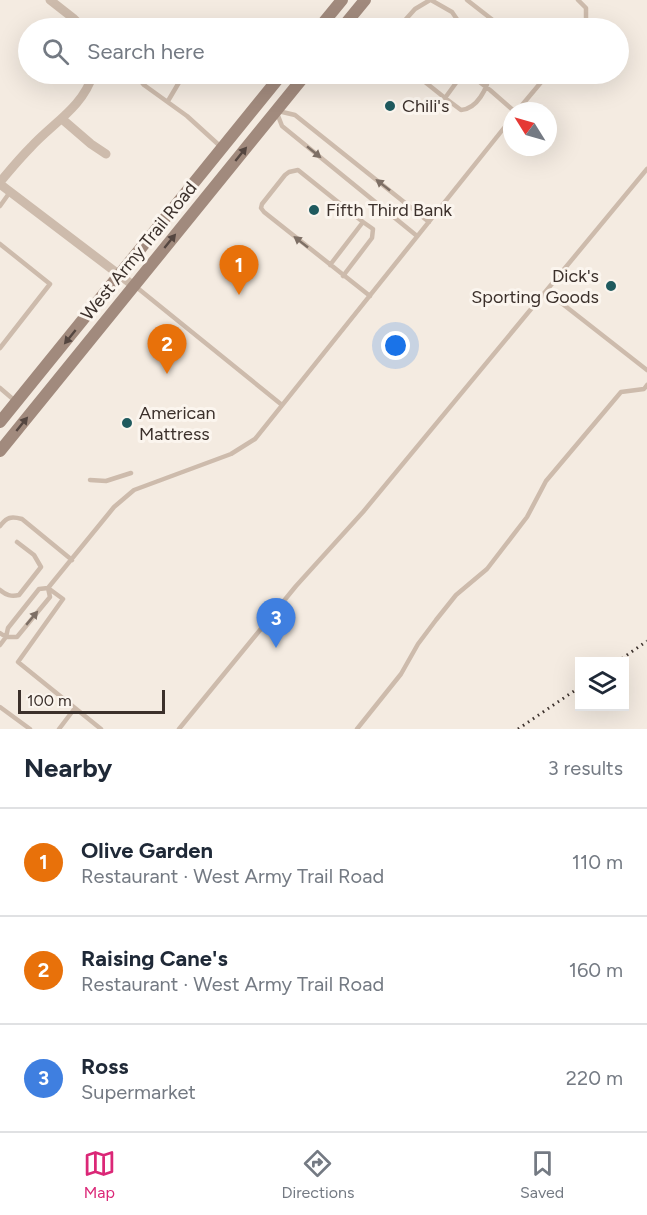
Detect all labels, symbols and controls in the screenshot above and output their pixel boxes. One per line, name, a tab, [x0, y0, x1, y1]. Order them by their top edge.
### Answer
search box	[18, 18, 629, 84]
icon: search	[39, 35, 72, 68]
text: Search here	[87, 38, 205, 65]
place label: Chili's	[402, 95, 449, 117]
marker: Chili's	[383, 99, 397, 113]
north arrow	[503, 102, 557, 156]
one-way arrow	[234, 146, 247, 161]
one-way arrow	[307, 146, 322, 158]
street label: West Army Trail Road	[76, 177, 202, 325]
one-way arrow	[375, 179, 391, 192]
place label: Fifth Third Bank	[326, 199, 452, 221]
marker: Fifth Third Bank	[307, 203, 321, 217]
one-way arrow	[164, 233, 177, 249]
one-way arrow	[293, 236, 309, 249]
pin: 1	[220, 246, 258, 295]
place label: Dick's Sporting Goods	[471, 265, 599, 308]
marker: Dick's Sporting Goods	[604, 279, 618, 293]
pin: 2	[148, 324, 186, 374]
one-way arrow	[63, 329, 76, 345]
your location	[381, 331, 410, 360]
place label: American Mattress	[139, 402, 216, 445]
marker: American Mattress	[120, 416, 134, 430]
one-way arrow	[15, 417, 28, 432]
pin: 3	[256, 598, 296, 648]
one-way arrow	[26, 610, 39, 626]
map controls	[575, 657, 629, 711]
button: layers	[575, 657, 629, 711]
scale bar	[18, 687, 165, 714]
text: 100 m	[27, 691, 72, 710]
text: Nearby	[24, 752, 112, 784]
text: 3 results	[548, 756, 623, 780]
text: Olive Garden	[81, 837, 213, 864]
text: 1	[39, 850, 48, 874]
text: 110 m	[572, 850, 623, 874]
text: Restaurant · West Army Trail Road	[81, 864, 384, 888]
text: Raising Cane's	[81, 945, 228, 972]
text: 2	[38, 958, 49, 982]
text: 160 m	[569, 958, 623, 982]
text: Restaurant · West Army Trail Road	[81, 972, 384, 996]
text: Ross	[81, 1053, 128, 1080]
text: 3	[38, 1066, 49, 1090]
text: 220 m	[566, 1066, 623, 1090]
text: Supermarket	[81, 1080, 196, 1104]
tab: Map	[83, 1147, 116, 1202]
tab: Directions	[281, 1147, 354, 1202]
tab: Saved	[520, 1147, 564, 1202]

